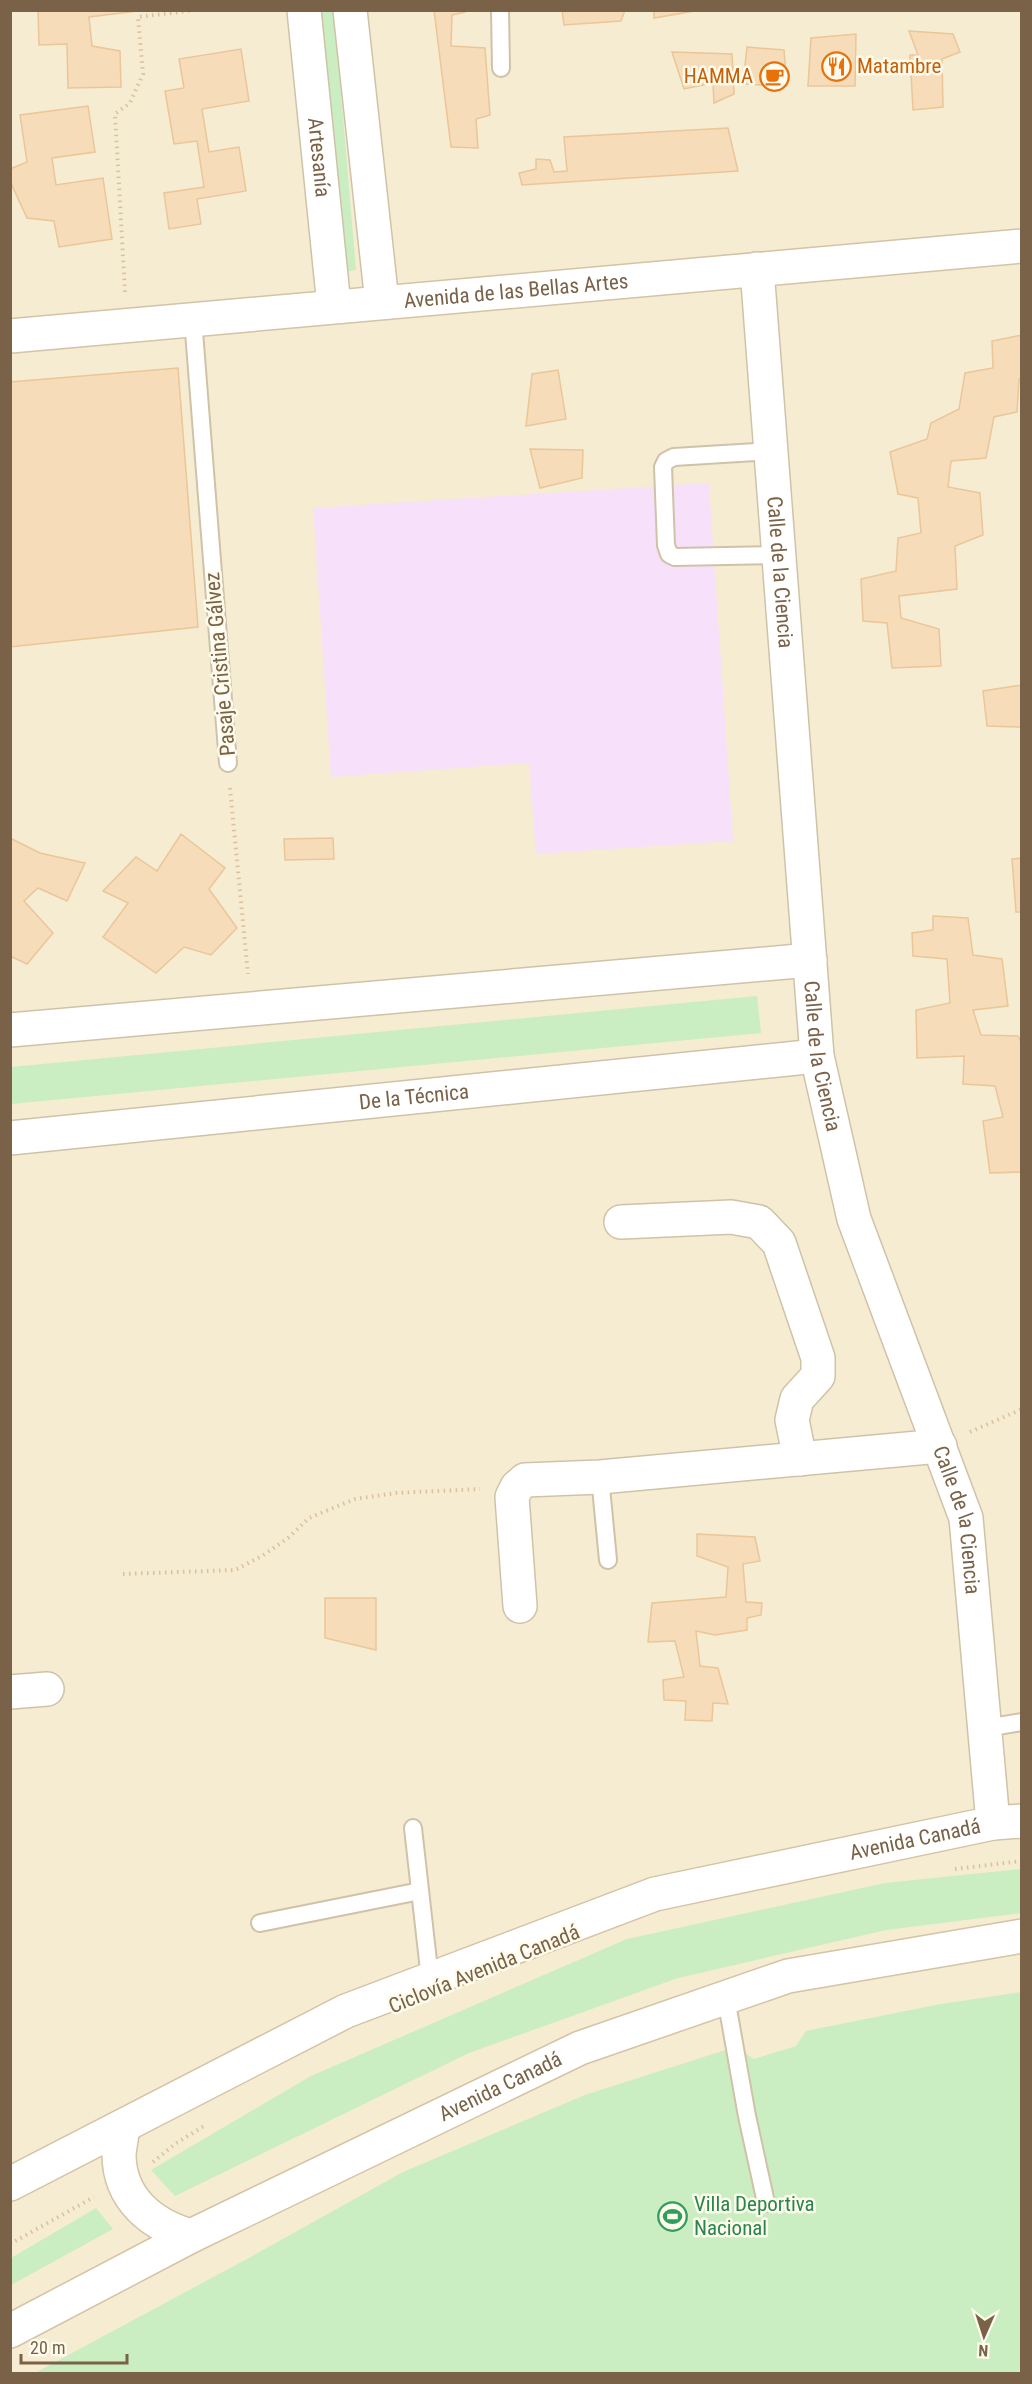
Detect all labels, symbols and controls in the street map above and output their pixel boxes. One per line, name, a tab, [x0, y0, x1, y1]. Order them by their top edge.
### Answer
restaurant icon: Matambre	[820, 50, 852, 82]
place label: Matambre	[857, 54, 942, 78]
cafe icon: HAMMA	[758, 60, 790, 92]
place label: HAMMA	[684, 64, 753, 88]
street label: Artesanía	[303, 116, 335, 198]
street label: Avenida de las Bellas Artes	[403, 269, 629, 313]
street label: Calle de la Ciencia	[762, 495, 798, 649]
street label: Pasaje Cristina Gálvez	[200, 571, 240, 757]
street label: Calle de la Ciencia	[799, 980, 846, 1134]
street label: De la Técnica	[358, 1079, 470, 1114]
street label: Calle de la Ciencia	[928, 1443, 985, 1595]
street label: Avenida Canadá	[847, 1814, 983, 1865]
street label: Ciclovía Avenida Canadá	[385, 1920, 583, 2018]
street label: Avenida Canadá	[435, 2047, 566, 2126]
place label: Villa Deportiva Nacional	[694, 2192, 815, 2240]
sports icon: Villa Deportiva Nacional	[657, 2200, 689, 2232]
north arrow	[954, 2306, 1014, 2366]
scale bar	[21, 2327, 128, 2365]
text: 20 m	[30, 2337, 65, 2358]
text: N	[978, 2341, 989, 2360]

